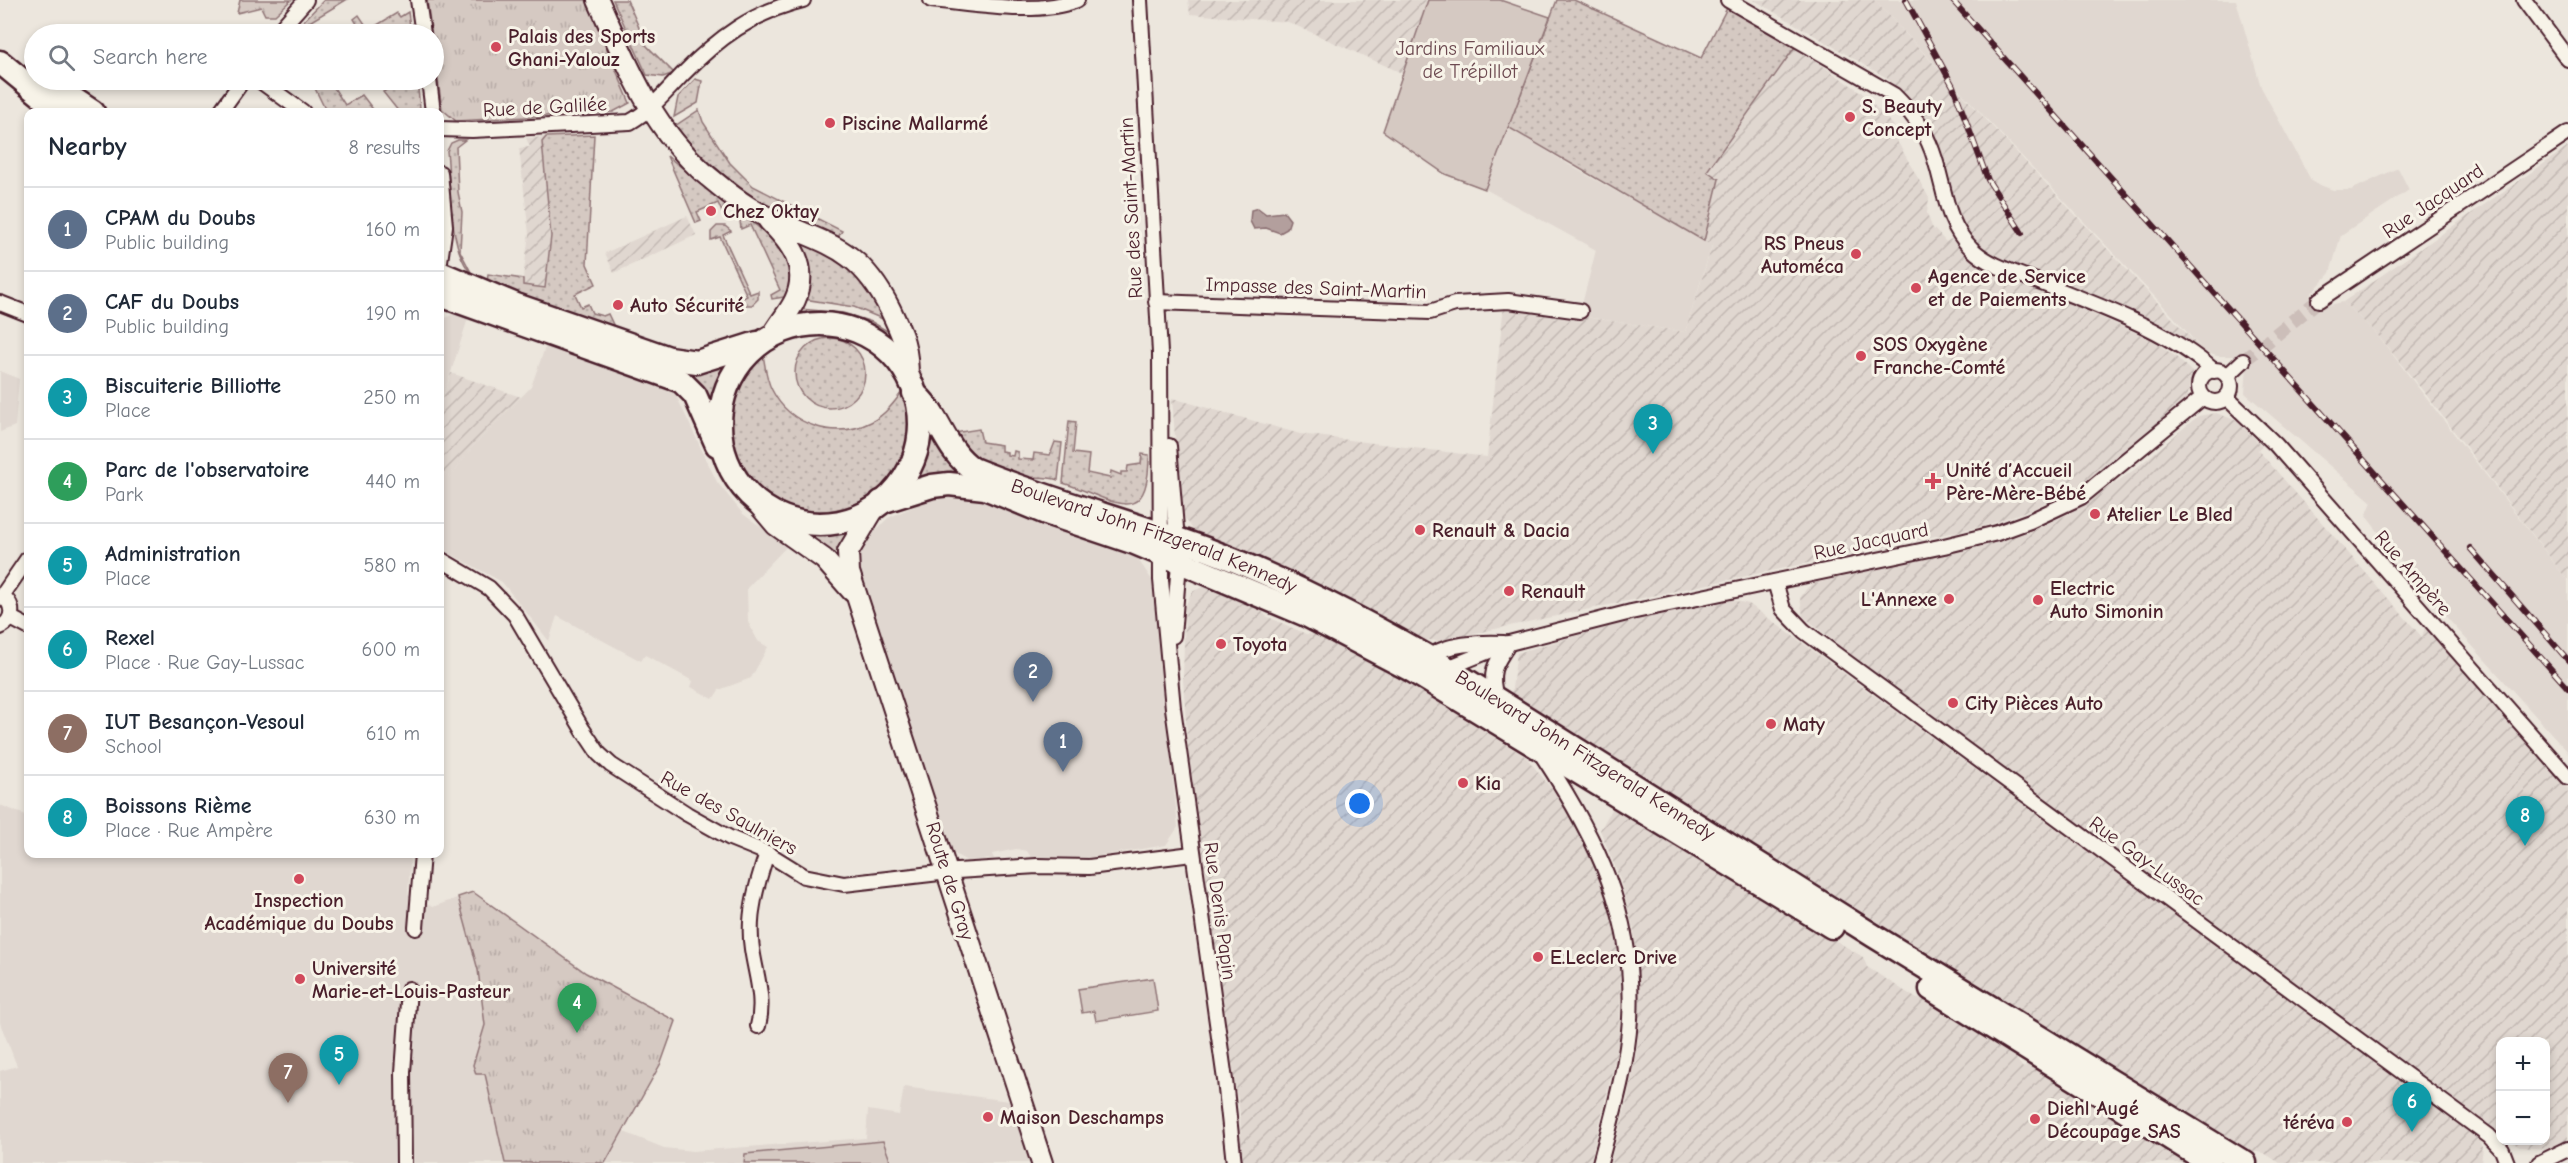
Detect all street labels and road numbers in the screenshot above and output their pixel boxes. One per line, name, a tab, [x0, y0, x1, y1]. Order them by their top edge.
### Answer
street label: Rue de Galilée	[482, 92, 608, 122]
street label: Rue des Saint-Martin	[1115, 117, 1147, 299]
street label: Rue Jacquard	[2378, 159, 2488, 243]
street label: Impasse des Saint-Martin	[1205, 273, 1427, 303]
street label: Boulevard John Fitzgerald Kennedy	[1008, 473, 1301, 598]
street label: Rue Jacquard	[1812, 518, 1930, 564]
street label: Rue Ampère	[2370, 526, 2456, 620]
street label: Boulevard John Fitzgerald Kennedy	[1451, 665, 1720, 845]
street label: Rue des Saulniers	[657, 766, 801, 860]
street label: Rue Gay-Lussac	[2085, 811, 2209, 911]
street label: Route de Gray	[921, 819, 979, 943]
street label: Rue Denis Papin	[1199, 841, 1241, 981]

